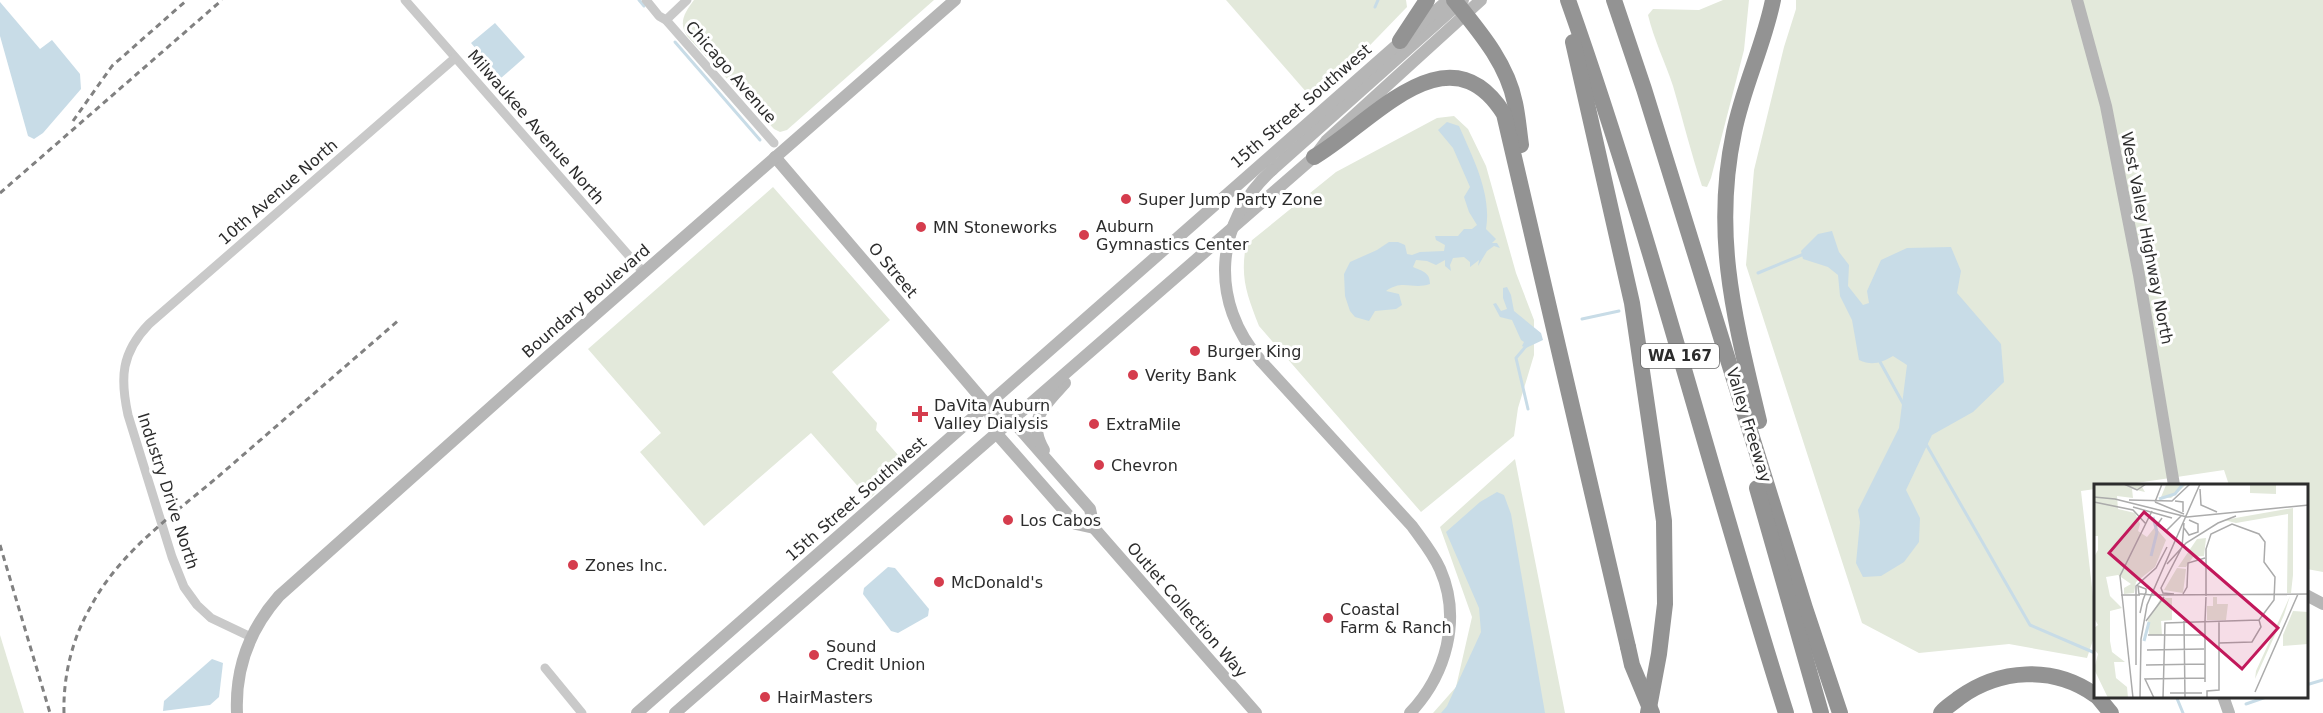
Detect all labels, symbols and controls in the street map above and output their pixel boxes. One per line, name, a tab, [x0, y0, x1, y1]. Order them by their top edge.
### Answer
street label: Chicago Avenue	[682, 17, 780, 127]
street label: 15th Street Southwest	[1227, 40, 1375, 172]
street label: Milwaukee Avenue North	[464, 46, 608, 208]
street label: West Valley Highway North	[2117, 130, 2177, 346]
street label: 10th Avenue North	[215, 135, 341, 249]
place label: Super Jump Party Zone	[1138, 190, 1323, 209]
marker: Super Jump Party Zone	[1119, 192, 1133, 206]
place label: Auburn Gymnastics Center	[1096, 217, 1249, 254]
place label: MN Stoneworks	[933, 218, 1057, 237]
marker: MN Stoneworks	[914, 220, 928, 234]
marker: Auburn Gymnastics Center	[1077, 228, 1091, 242]
street label: O Street	[864, 239, 922, 301]
street label: Boundary Boulevard	[518, 240, 654, 362]
place label: Burger King	[1207, 342, 1301, 361]
marker: Burger King	[1188, 344, 1202, 358]
road number: WA 167	[1641, 344, 1719, 368]
street label: Valley Freeway	[1723, 365, 1775, 485]
place label: Verity Bank	[1145, 366, 1237, 385]
marker: Verity Bank	[1126, 368, 1140, 382]
place label: DaVita Auburn Valley Dialysis	[934, 396, 1050, 433]
marker: DaVita Auburn Valley Dialysis	[911, 405, 929, 423]
street label: Industry Drive North	[134, 410, 202, 572]
place label: ExtraMile	[1106, 415, 1181, 434]
marker: ExtraMile	[1087, 417, 1101, 431]
street label: 15th Street Southwest	[782, 433, 930, 565]
place label: Chevron	[1111, 456, 1178, 475]
marker: Chevron	[1092, 458, 1106, 472]
inset map	[2094, 484, 2308, 698]
place label: Los Cabos	[1020, 511, 1101, 530]
marker: Los Cabos	[1001, 513, 1015, 527]
street label: Outlet Collection Way	[1123, 539, 1251, 681]
place label: Zones Inc.	[585, 556, 668, 575]
marker: Zones Inc.	[566, 558, 580, 572]
place label: McDonald's	[951, 573, 1043, 592]
marker: McDonald's	[932, 575, 946, 589]
place label: Coastal Farm & Ranch	[1340, 600, 1452, 637]
marker: Coastal Farm & Ranch	[1321, 611, 1335, 625]
place label: Sound Credit Union	[826, 637, 925, 674]
marker: Sound Credit Union	[807, 648, 821, 662]
place label: HairMasters	[777, 688, 873, 707]
marker: HairMasters	[758, 690, 772, 704]

